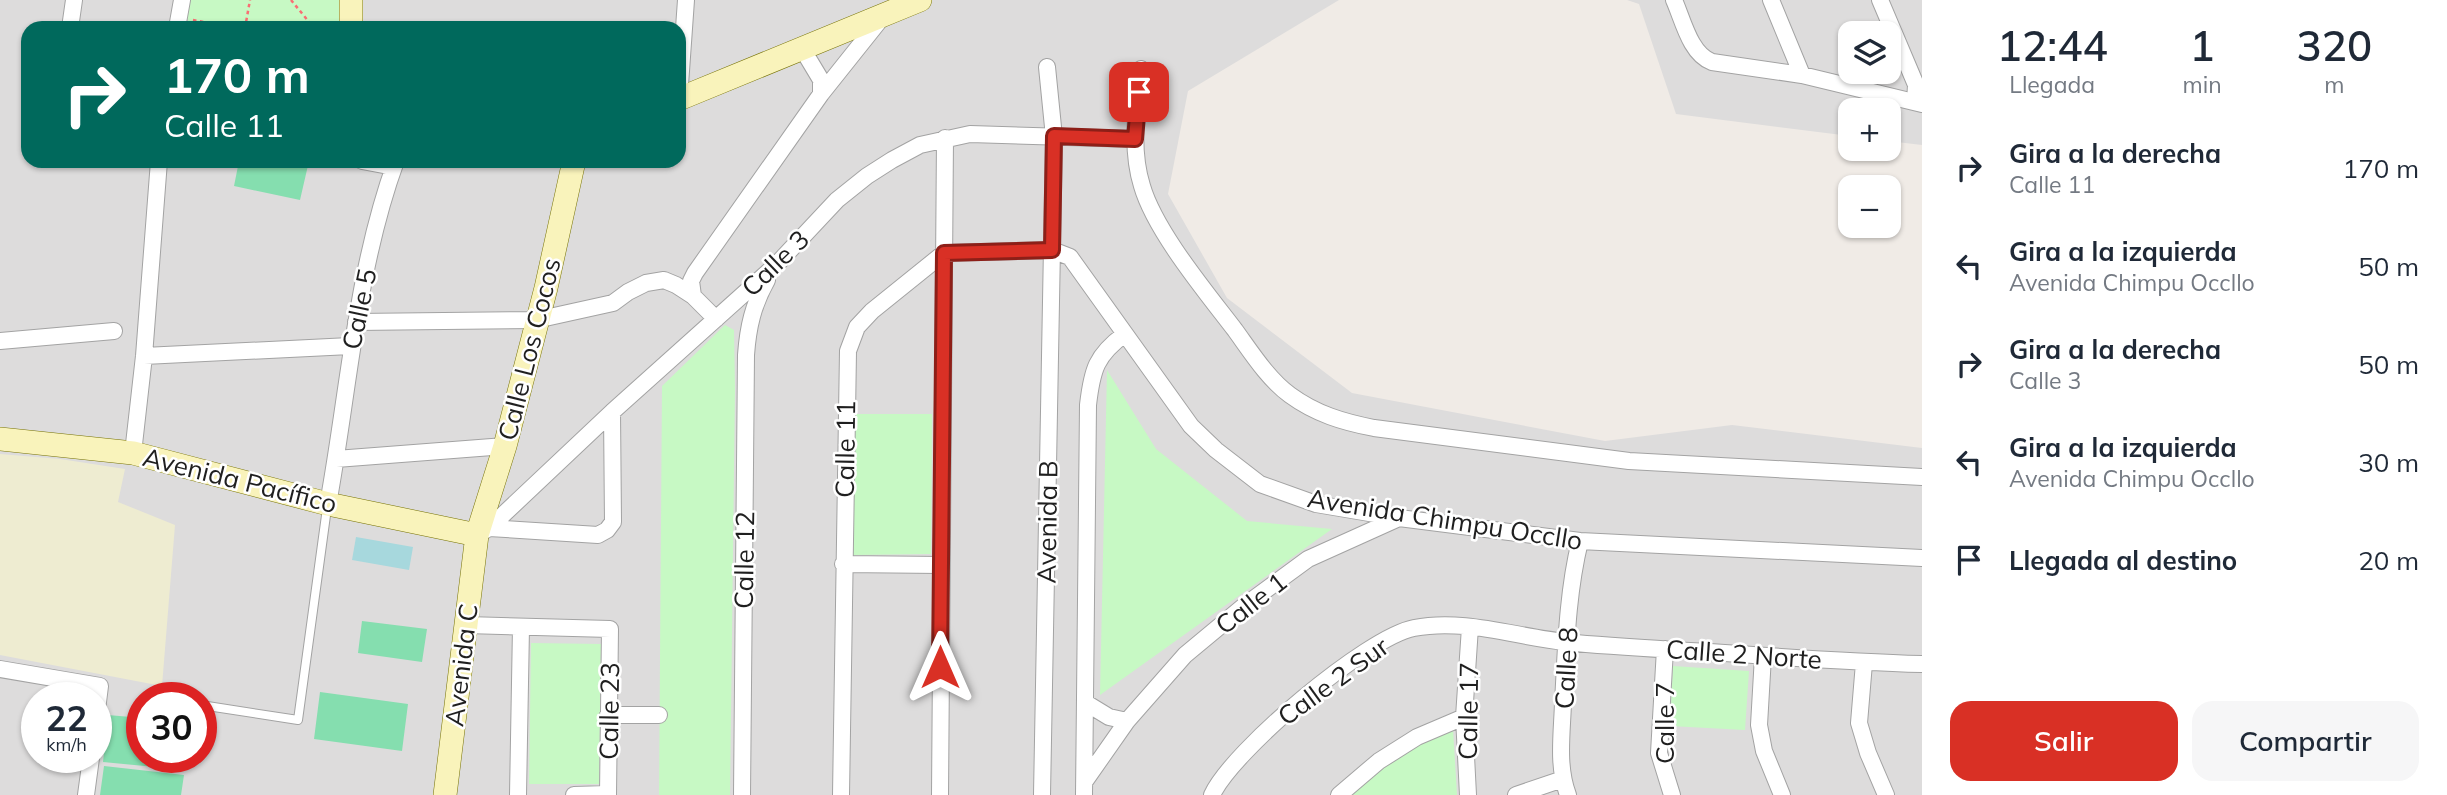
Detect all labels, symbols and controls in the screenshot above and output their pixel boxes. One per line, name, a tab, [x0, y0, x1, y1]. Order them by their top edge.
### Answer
text: 12:44	[1997, 19, 2108, 72]
text: 1	[2189, 19, 2215, 72]
text: 320	[2297, 19, 2372, 72]
map controls	[1838, 21, 1901, 238]
button: layers	[1838, 21, 1901, 84]
text: 170 m	[164, 44, 310, 105]
icon: right	[49, 49, 140, 140]
pin	[1109, 62, 1169, 122]
text: Llegada	[2009, 70, 2095, 99]
text: min	[2182, 70, 2222, 99]
text: m	[2324, 70, 2344, 99]
icon: arrive	[1120, 73, 1158, 111]
button: +	[1838, 98, 1901, 161]
text: Calle 11	[164, 105, 284, 145]
text: Gira a la derecha	[2009, 137, 2221, 170]
icon: right	[1950, 149, 1988, 187]
text: 170 m	[2343, 152, 2419, 185]
text: Calle 11	[2009, 170, 2095, 199]
button: −	[1838, 175, 1901, 238]
street label: Calle 3	[734, 223, 816, 303]
text: Gira a la izquierda	[2009, 235, 2237, 268]
icon: left	[1950, 247, 1988, 285]
text: 50 m	[2358, 250, 2419, 283]
street label: Calle Los Cocos	[490, 254, 568, 444]
street label: Calle 5	[334, 266, 384, 352]
text: Avenida Chimpu Occllo	[2009, 268, 2255, 297]
text: Gira a la derecha	[2009, 333, 2221, 366]
icon: right	[1950, 345, 1988, 383]
text: 50 m	[2358, 348, 2419, 381]
text: Calle 3	[2009, 366, 2081, 395]
street label: Calle 11	[828, 400, 862, 498]
text: Gira a la izquierda	[2009, 431, 2237, 464]
street label: Avenida Pacífico	[139, 440, 341, 520]
icon: left	[1950, 443, 1988, 481]
text: 30 m	[2358, 446, 2419, 479]
street label: Avenida B	[1029, 460, 1065, 584]
text: Avenida Chimpu Occllo	[2009, 464, 2255, 493]
street label: Avenida Chimpu Occllo	[1305, 481, 1585, 557]
street label: Calle 12	[727, 511, 761, 609]
icon: arrive	[1950, 541, 1988, 579]
text: Llegada al destino	[2009, 544, 2237, 577]
text: 20 m	[2358, 544, 2419, 577]
street label: Calle 1	[1209, 565, 1293, 641]
street label: Avenida C	[437, 602, 485, 728]
street label: Calle 8	[1547, 626, 1585, 710]
street label: Calle 2 Sur	[1271, 629, 1395, 732]
position arrow	[903, 630, 977, 704]
street label: Calle 2 Norte	[1665, 632, 1823, 676]
street label: Calle 23	[592, 662, 626, 760]
street label: Calle 17	[1451, 662, 1485, 760]
speed limit sign: 30	[126, 682, 217, 773]
street label: Calle 7	[1648, 682, 1681, 764]
text: 22	[45, 696, 88, 740]
button: Salir	[1950, 701, 2178, 781]
button: Compartir	[2192, 701, 2419, 781]
text: km/h	[46, 733, 87, 756]

